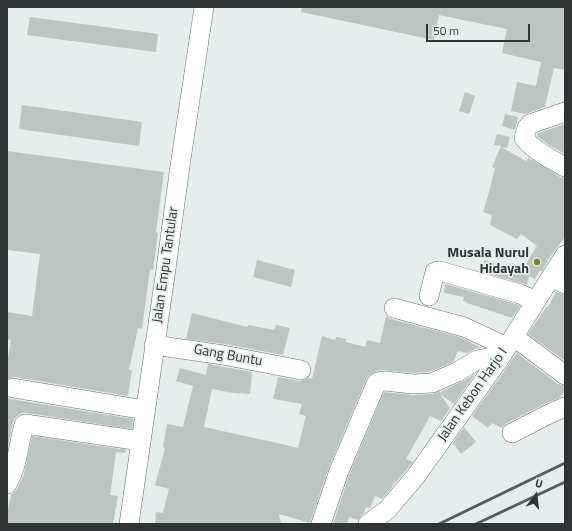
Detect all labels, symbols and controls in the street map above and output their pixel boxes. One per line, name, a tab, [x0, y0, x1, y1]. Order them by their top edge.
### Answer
scale bar	[428, 16, 532, 42]
text: 50 m	[433, 21, 459, 40]
street label: Jalan Empu Tantular	[150, 206, 182, 324]
place label: Musala Nurul Hidayah	[447, 246, 529, 278]
marker: Musala Nurul Hidayah	[532, 257, 542, 267]
street label: Gang Buntu	[192, 342, 264, 370]
street label: Jalan Kebon Harjo I	[434, 345, 512, 445]
north arrow	[516, 475, 556, 515]
text: U	[534, 475, 545, 492]

